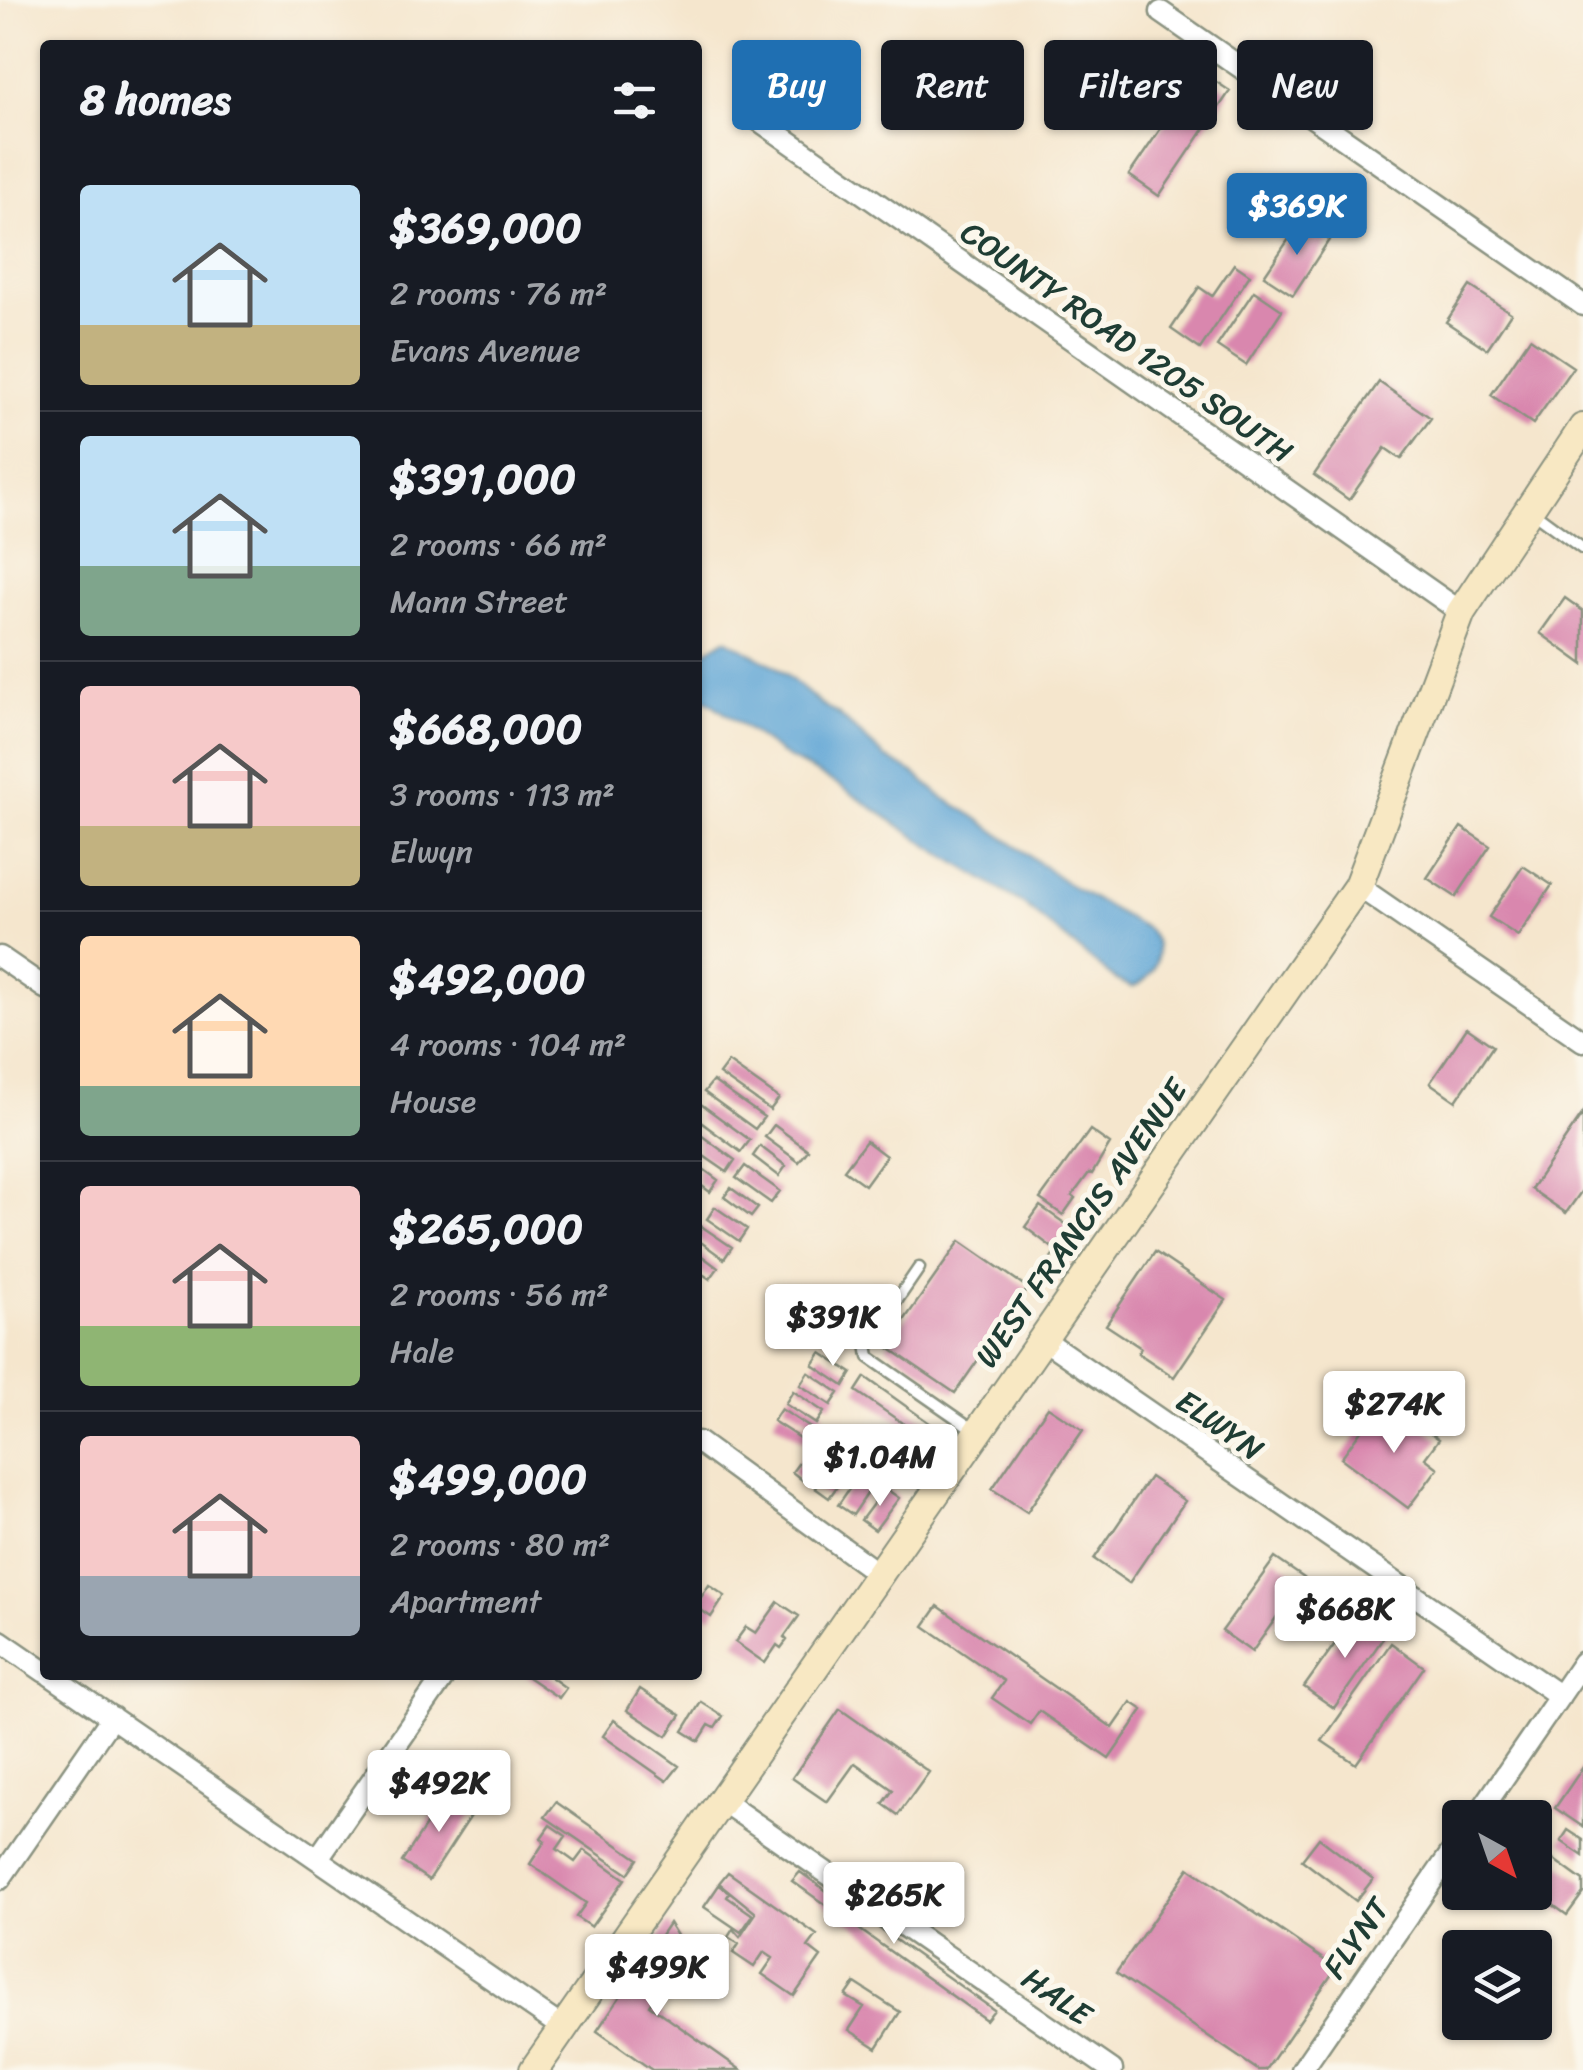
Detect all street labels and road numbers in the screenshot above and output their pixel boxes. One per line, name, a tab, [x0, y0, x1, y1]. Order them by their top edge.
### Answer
street label: COUNTY ROAD 1205 SOUTH	[948, 205, 1305, 479]
street label: WEST FRANCIS AVENUE	[960, 1065, 1204, 1380]
street label: ELWYN	[1163, 1374, 1276, 1477]
street label: FLYNT	[1307, 1884, 1406, 1991]
street label: HALE	[1009, 1951, 1106, 2043]

